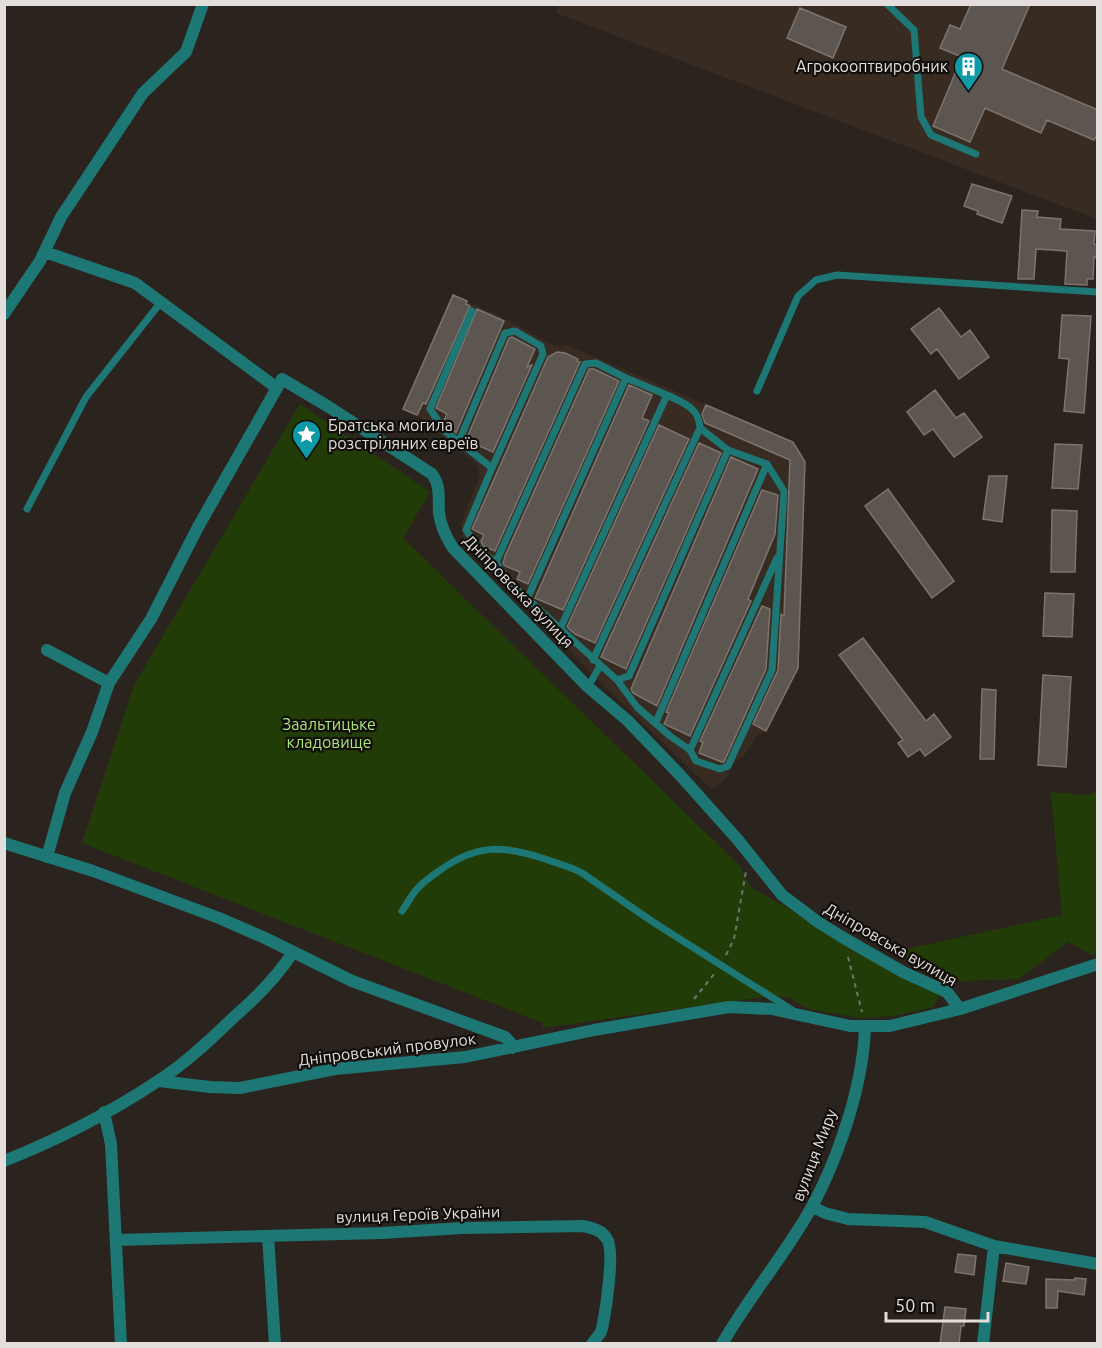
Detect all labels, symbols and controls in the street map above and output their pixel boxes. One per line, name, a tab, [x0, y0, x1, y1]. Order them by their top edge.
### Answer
building icon: Агрокооптвиробник	[953, 50, 985, 92]
place label: Агрокооптвиробник	[796, 57, 948, 75]
place label: Братська могила розстріляних євреїв	[328, 416, 478, 452]
place icon: Братська могила розстріляних євреїв	[291, 418, 323, 460]
street label: Дніпровська вулиця	[460, 531, 578, 651]
park label: Заальтицьке кладовище	[282, 715, 376, 751]
street label: Дніпровська вулиця	[822, 899, 960, 989]
street label: Дніпровський провулок	[297, 1029, 477, 1069]
street label: вулиця Миру	[788, 1106, 840, 1204]
street label: вулиця Героїв України	[336, 1202, 500, 1226]
scale bar	[886, 1285, 988, 1323]
text: 50 m	[895, 1295, 935, 1315]

